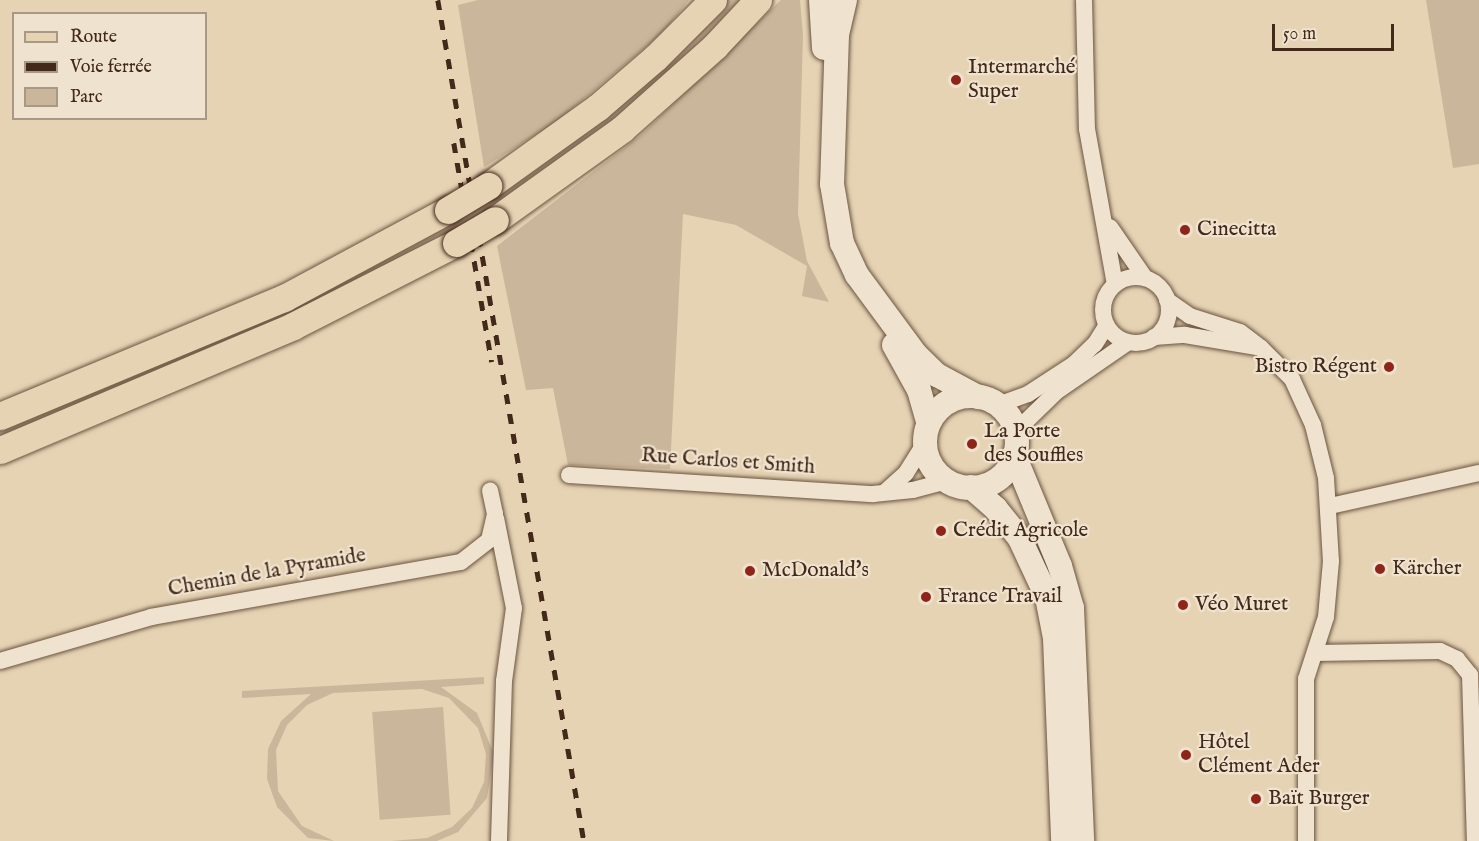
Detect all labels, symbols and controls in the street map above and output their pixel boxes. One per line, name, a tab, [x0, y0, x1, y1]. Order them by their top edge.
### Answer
legend	[12, 12, 207, 120]
scale bar	[1275, 12, 1396, 50]
text: 50 m	[1283, 23, 1316, 46]
text: Route	[70, 26, 117, 49]
place label: Intermarché Super	[968, 55, 1075, 105]
text: Voie ferrée	[70, 56, 152, 79]
marker: Intermarché Super	[949, 73, 963, 87]
text: Parc	[70, 86, 102, 109]
place label: Cinecitta	[1197, 217, 1276, 243]
marker: Cinecitta	[1178, 223, 1192, 237]
place label: Bistro Régent	[1254, 354, 1377, 380]
marker: Bistro Régent	[1382, 360, 1396, 374]
place label: La Porte des Souffles	[984, 419, 1083, 469]
marker: La Porte des Souffles	[965, 437, 979, 451]
street label: Rue Carlos et Smith	[640, 443, 816, 481]
place label: Crédit Agricole	[953, 518, 1088, 544]
marker: Crédit Agricole	[934, 524, 948, 538]
street label: Chemin de la Pyramide	[166, 543, 368, 603]
place label: Kärcher	[1392, 556, 1461, 582]
place label: McDonald's	[762, 558, 869, 584]
marker: Kärcher	[1373, 562, 1387, 576]
marker: McDonald's	[743, 564, 757, 578]
place label: France Travail	[938, 584, 1062, 610]
marker: France Travail	[919, 590, 933, 604]
place label: Véo Muret	[1195, 592, 1288, 618]
marker: Véo Muret	[1176, 598, 1190, 612]
place label: Hôtel Clément Ader	[1198, 730, 1320, 780]
marker: Hôtel Clément Ader	[1179, 748, 1193, 762]
place label: Baït Burger	[1268, 786, 1370, 812]
marker: Baït Burger	[1249, 792, 1263, 806]

